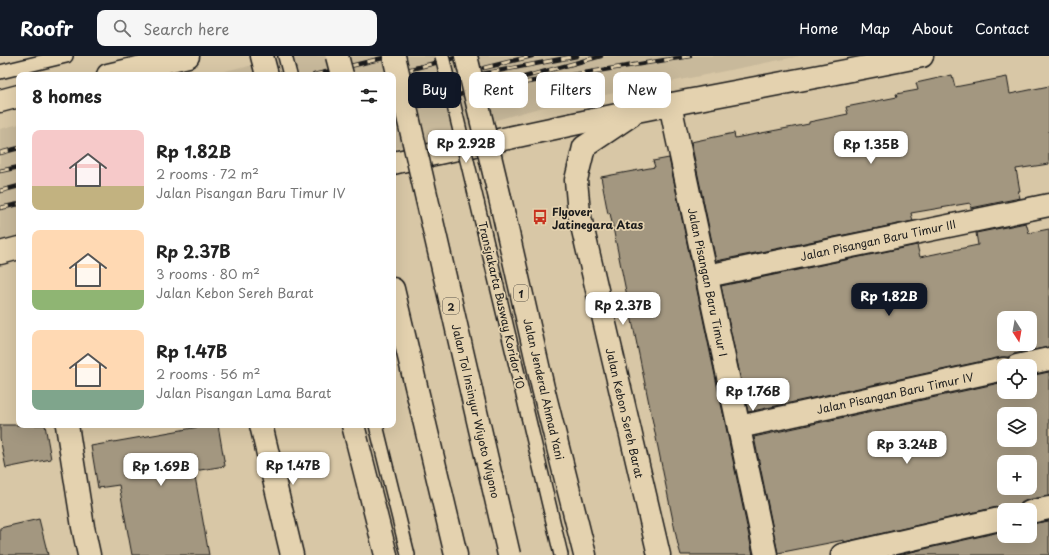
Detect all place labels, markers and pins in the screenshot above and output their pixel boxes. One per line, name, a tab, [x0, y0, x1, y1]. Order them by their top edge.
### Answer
pin: Rp 2.92B	[425, 130, 507, 164]
pin: Rp 1.35B	[830, 131, 912, 165]
place label: Flyover Jatinegara Atas	[552, 203, 644, 233]
bus stop icon: Flyover Jatinegara Atas	[531, 208, 549, 226]
pin: Rp 1.82B	[848, 283, 930, 317]
pin: Rp 2.37B	[582, 292, 664, 326]
pin: Rp 1.76B	[712, 378, 794, 412]
pin: Rp 3.24B	[866, 431, 948, 465]
pin: Rp 1.47B	[252, 452, 334, 486]
pin: Rp 1.69B	[120, 453, 202, 487]

